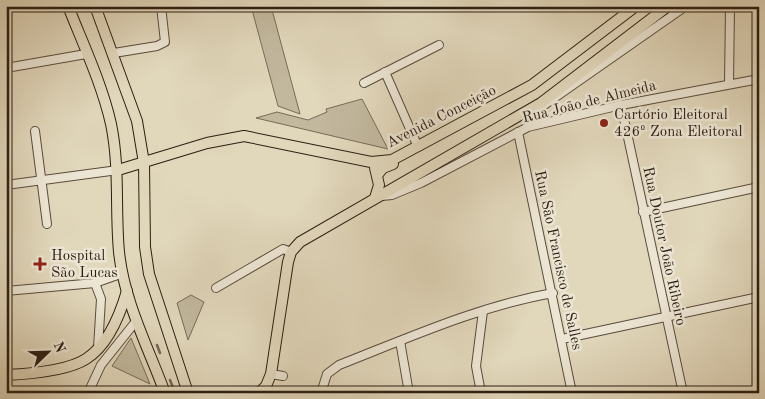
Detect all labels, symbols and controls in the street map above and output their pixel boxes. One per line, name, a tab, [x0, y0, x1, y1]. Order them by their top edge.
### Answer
street label: Rua João de Almeida	[521, 78, 658, 126]
street label: Avenida Conceição	[385, 83, 499, 151]
place label: Cartório Eleitoral 426º Zona Eleitoral	[614, 108, 743, 140]
marker: Cartório Eleitoral 426º Zona Eleitoral	[598, 117, 610, 129]
street label: Rua Doutor João Ribeiro	[639, 165, 688, 327]
street label: Rua São Francisco de Salles	[531, 169, 584, 351]
place label: Hospital São Lucas	[51, 249, 118, 281]
marker: Hospital São Lucas	[33, 257, 47, 271]
north arrow	[22, 326, 72, 376]
text: N	[51, 340, 68, 355]

